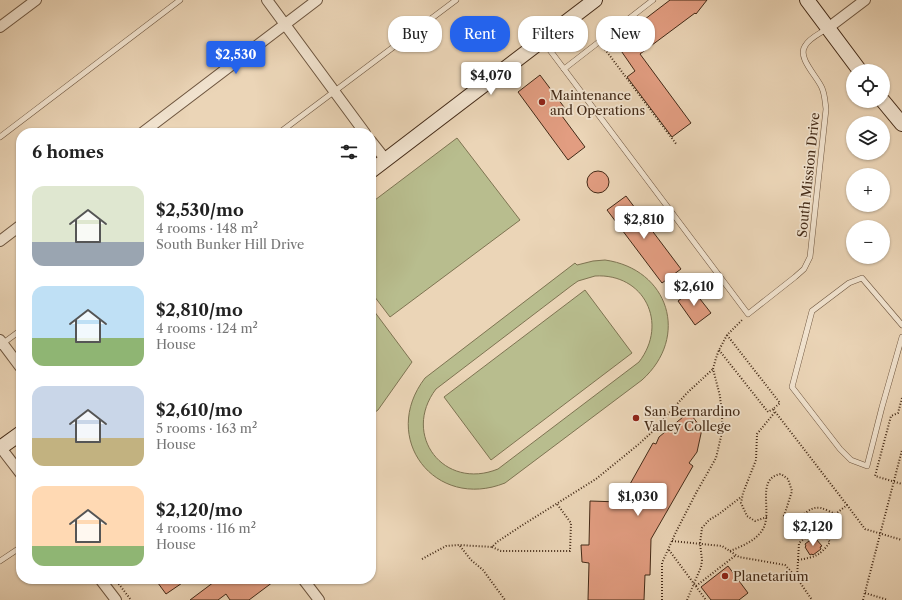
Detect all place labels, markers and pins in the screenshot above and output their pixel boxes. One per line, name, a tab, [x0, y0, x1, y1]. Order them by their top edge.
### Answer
pin: $2,530	[203, 41, 269, 75]
pin: $4,070	[458, 62, 524, 96]
place label: Maintenance and Operations	[550, 87, 645, 118]
marker: Maintenance and Operations	[537, 97, 547, 107]
pin: $2,810	[611, 206, 677, 240]
pin: $2,610	[661, 273, 727, 307]
place label: San Bernardino Valley College	[643, 403, 740, 434]
marker: San Bernardino Valley College	[631, 413, 641, 423]
pin: $1,030	[605, 483, 671, 517]
pin: $2,120	[780, 513, 846, 547]
place label: Planetarium	[733, 568, 809, 584]
marker: Planetarium	[720, 571, 730, 581]

